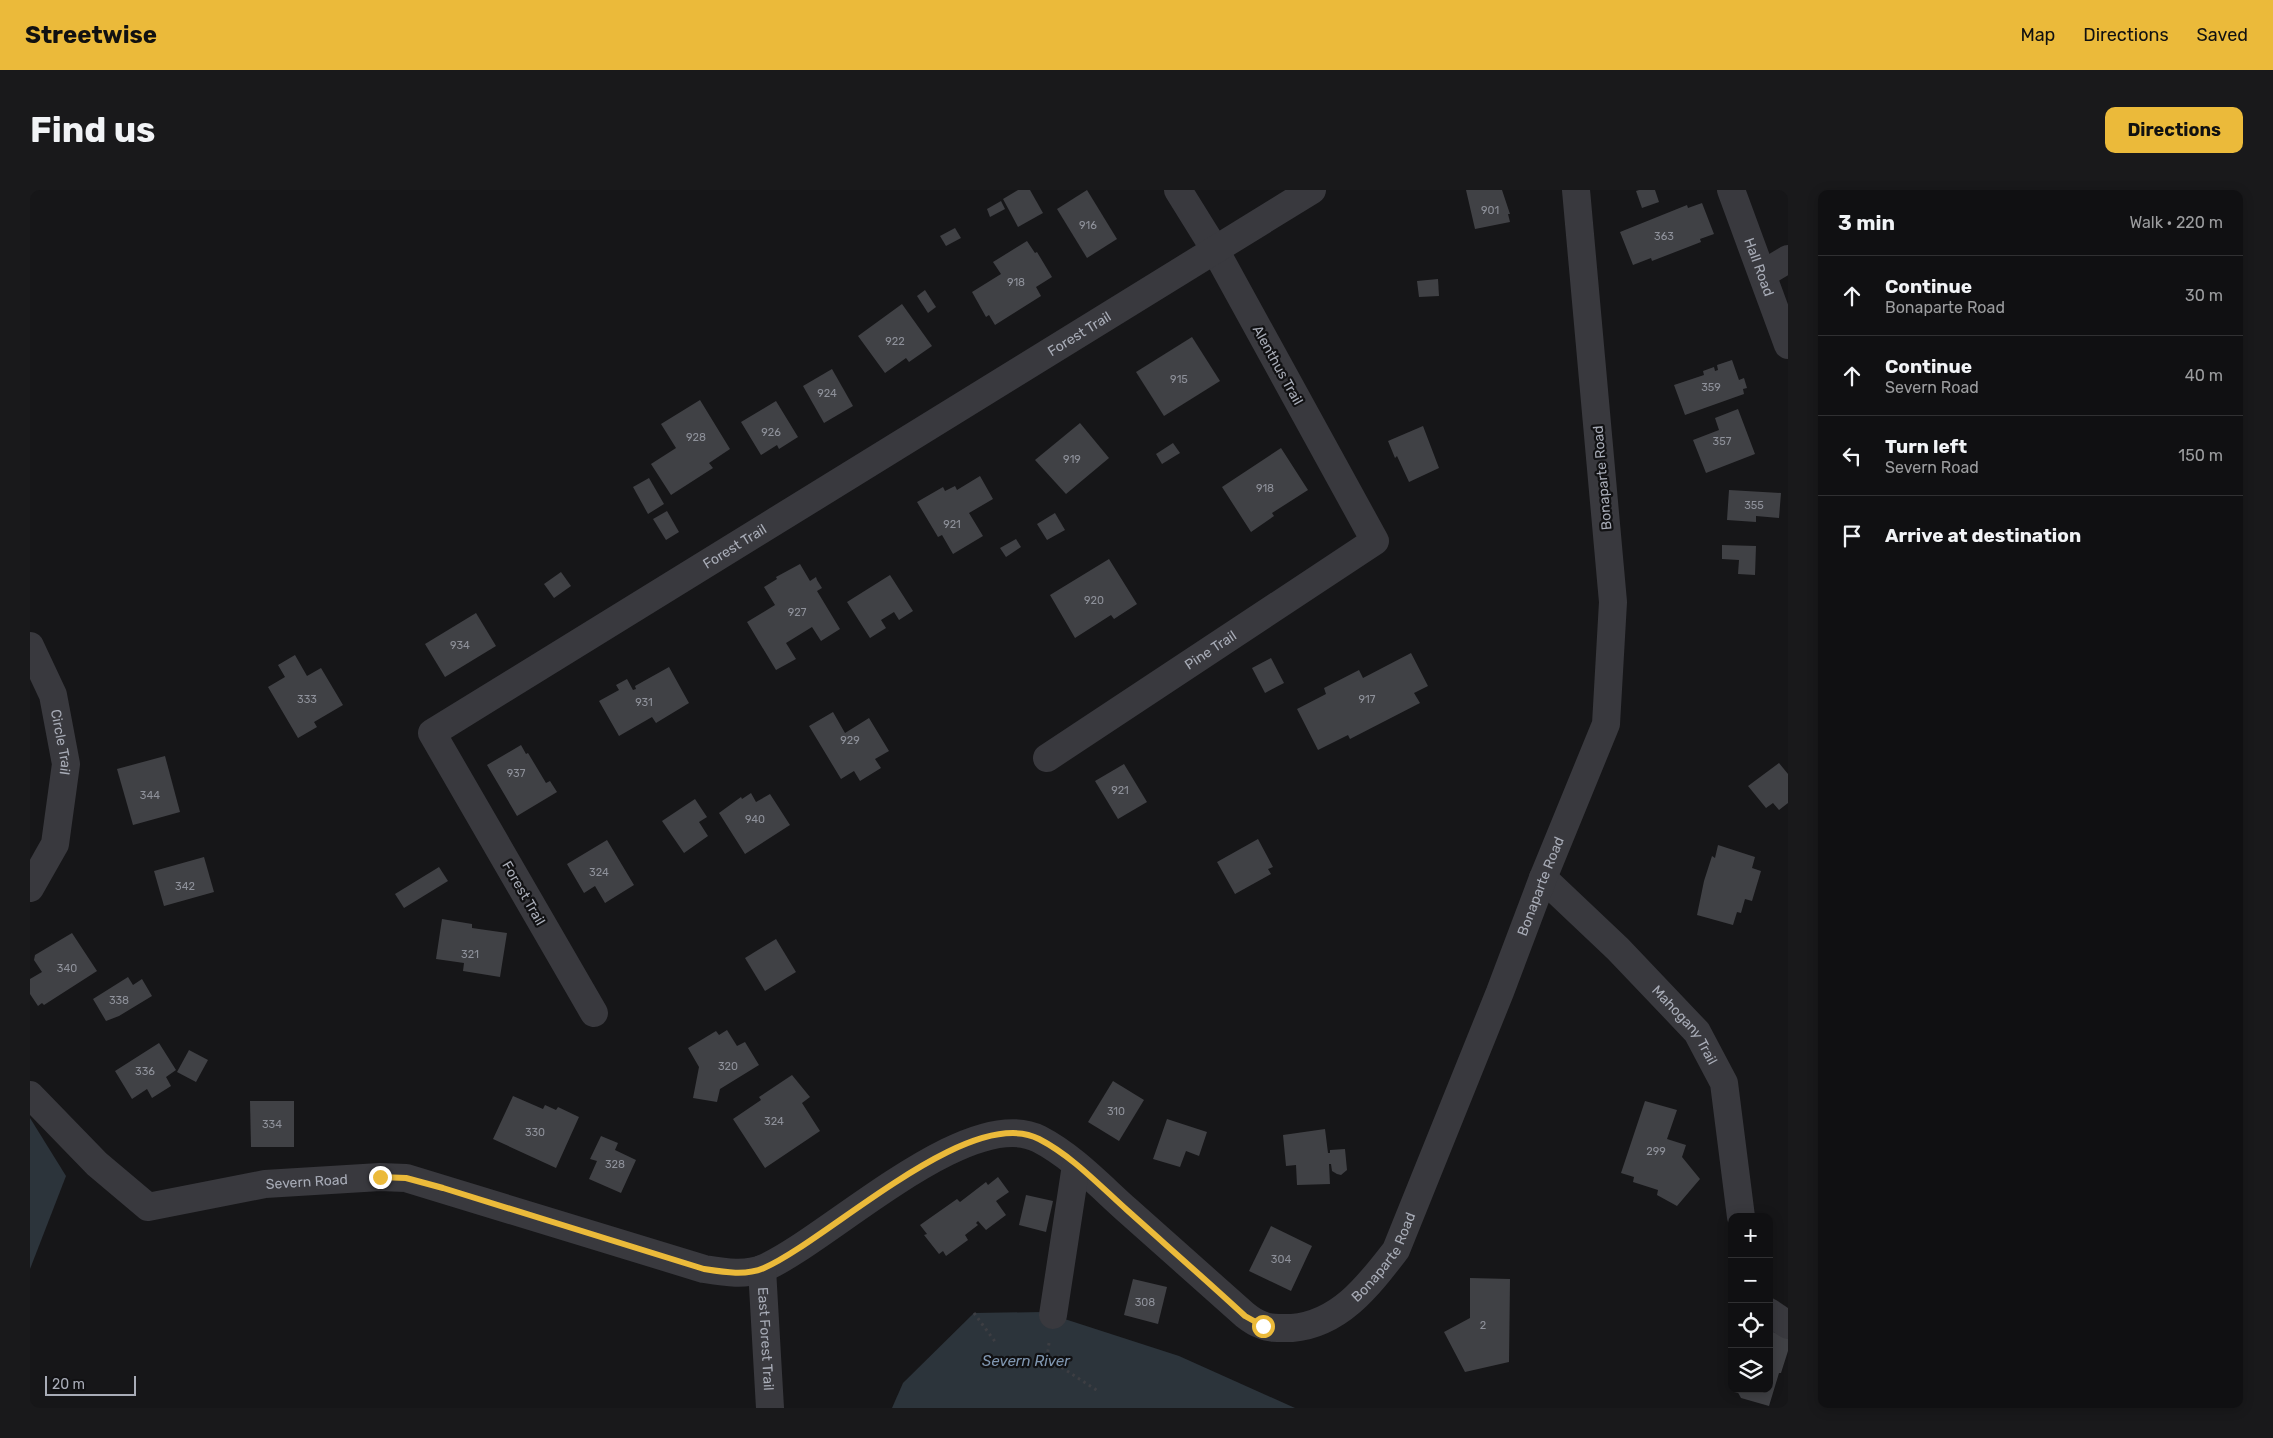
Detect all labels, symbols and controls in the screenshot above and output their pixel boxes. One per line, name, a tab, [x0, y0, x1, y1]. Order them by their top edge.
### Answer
text: Streetwise	[25, 21, 157, 49]
text: Map	[2020, 24, 2055, 46]
text: Directions	[2083, 24, 2169, 46]
text: Saved	[2197, 24, 2248, 46]
button: Directions	[2105, 107, 2243, 153]
text: Find us	[30, 109, 155, 151]
house number: 901	[1481, 204, 1499, 217]
text: 3 min	[1838, 210, 1895, 235]
text: Walk · 220 m	[2130, 213, 2223, 232]
house number: 916	[1079, 219, 1097, 232]
house number: 363	[1654, 230, 1674, 243]
street label: Hall Road	[1740, 235, 1777, 299]
text: Continue	[1885, 275, 1972, 298]
house number: 918	[1007, 276, 1025, 289]
icon: ahead	[1838, 282, 1866, 310]
text: 30 m	[2185, 286, 2223, 305]
text: Bonaparte Road	[1885, 298, 2005, 317]
street label: Forest Trail	[1045, 308, 1114, 360]
street label: Alenthus Trail	[1249, 322, 1306, 408]
house number: 922	[885, 335, 905, 348]
text: Continue	[1885, 355, 1972, 378]
icon: ahead	[1838, 362, 1866, 390]
text: 40 m	[2185, 366, 2223, 385]
house number: 915	[1170, 373, 1188, 386]
text: Severn Road	[1885, 378, 1979, 397]
house number: 359	[1701, 381, 1721, 394]
house number: 924	[817, 387, 837, 400]
street label: Bonaparte Road	[1589, 425, 1616, 531]
house number: 926	[761, 426, 781, 439]
house number: 928	[686, 431, 706, 444]
house number: 357	[1713, 435, 1732, 448]
text: Turn left	[1885, 435, 1967, 458]
icon: left	[1838, 442, 1866, 470]
text: 150 m	[2178, 446, 2223, 465]
house number: 919	[1063, 453, 1081, 466]
text: Severn Road	[1885, 458, 1979, 477]
house number: 918	[1256, 482, 1274, 495]
house number: 355	[1744, 499, 1764, 512]
house number: 921	[943, 518, 961, 531]
street label: Forest Trail	[700, 521, 770, 573]
icon: arrive	[1838, 522, 1866, 550]
text: Arrive at destination	[1885, 524, 2081, 547]
house number: 920	[1084, 594, 1104, 607]
house number: 927	[788, 606, 807, 619]
street label: Pine Trail	[1182, 627, 1240, 674]
house number: 934	[450, 639, 470, 652]
house number: 333	[297, 693, 317, 706]
house number: 917	[1359, 693, 1376, 706]
house number: 931	[635, 696, 653, 709]
street label: Circle Trail	[47, 708, 74, 776]
house number: 929	[840, 734, 860, 747]
house number: 937	[507, 767, 526, 780]
house number: 921	[1111, 784, 1129, 797]
house number: 344	[140, 789, 160, 802]
house number: 940	[745, 813, 765, 826]
street label: Bonaparte Road	[1514, 834, 1568, 938]
street label: Forest Trail	[498, 858, 549, 928]
house number: 324	[589, 866, 609, 879]
house number: 342	[175, 880, 195, 893]
house number: 321	[461, 948, 479, 961]
house number: 340	[57, 962, 77, 975]
street label: Mahogany Trail	[1648, 982, 1721, 1068]
house number: 338	[109, 994, 129, 1007]
house number: 320	[718, 1060, 738, 1073]
house number: 336	[135, 1065, 155, 1078]
house number: 310	[1107, 1105, 1125, 1118]
house number: 324	[764, 1115, 784, 1128]
house number: 334	[262, 1118, 282, 1131]
house number: 330	[525, 1126, 545, 1139]
house number: 299	[1646, 1145, 1666, 1158]
house number: 328	[605, 1158, 625, 1171]
route end	[369, 1166, 392, 1189]
street label: Severn Road	[265, 1171, 348, 1193]
street label: Bonaparte Road	[1348, 1210, 1419, 1306]
map controls	[1728, 1213, 1773, 1393]
button: +	[1728, 1213, 1773, 1258]
house number: 304	[1271, 1253, 1291, 1266]
button: −	[1728, 1258, 1773, 1303]
street label: East Forest Trail	[754, 1287, 777, 1391]
house number: 308	[1135, 1296, 1155, 1309]
button: locate	[1728, 1303, 1773, 1348]
route start	[1252, 1315, 1275, 1338]
house number: 2	[1480, 1319, 1486, 1332]
button: layers	[1728, 1348, 1773, 1393]
water label: Severn River	[982, 1352, 1071, 1370]
scale bar	[45, 1373, 136, 1396]
text: 20 m	[52, 1376, 85, 1393]

